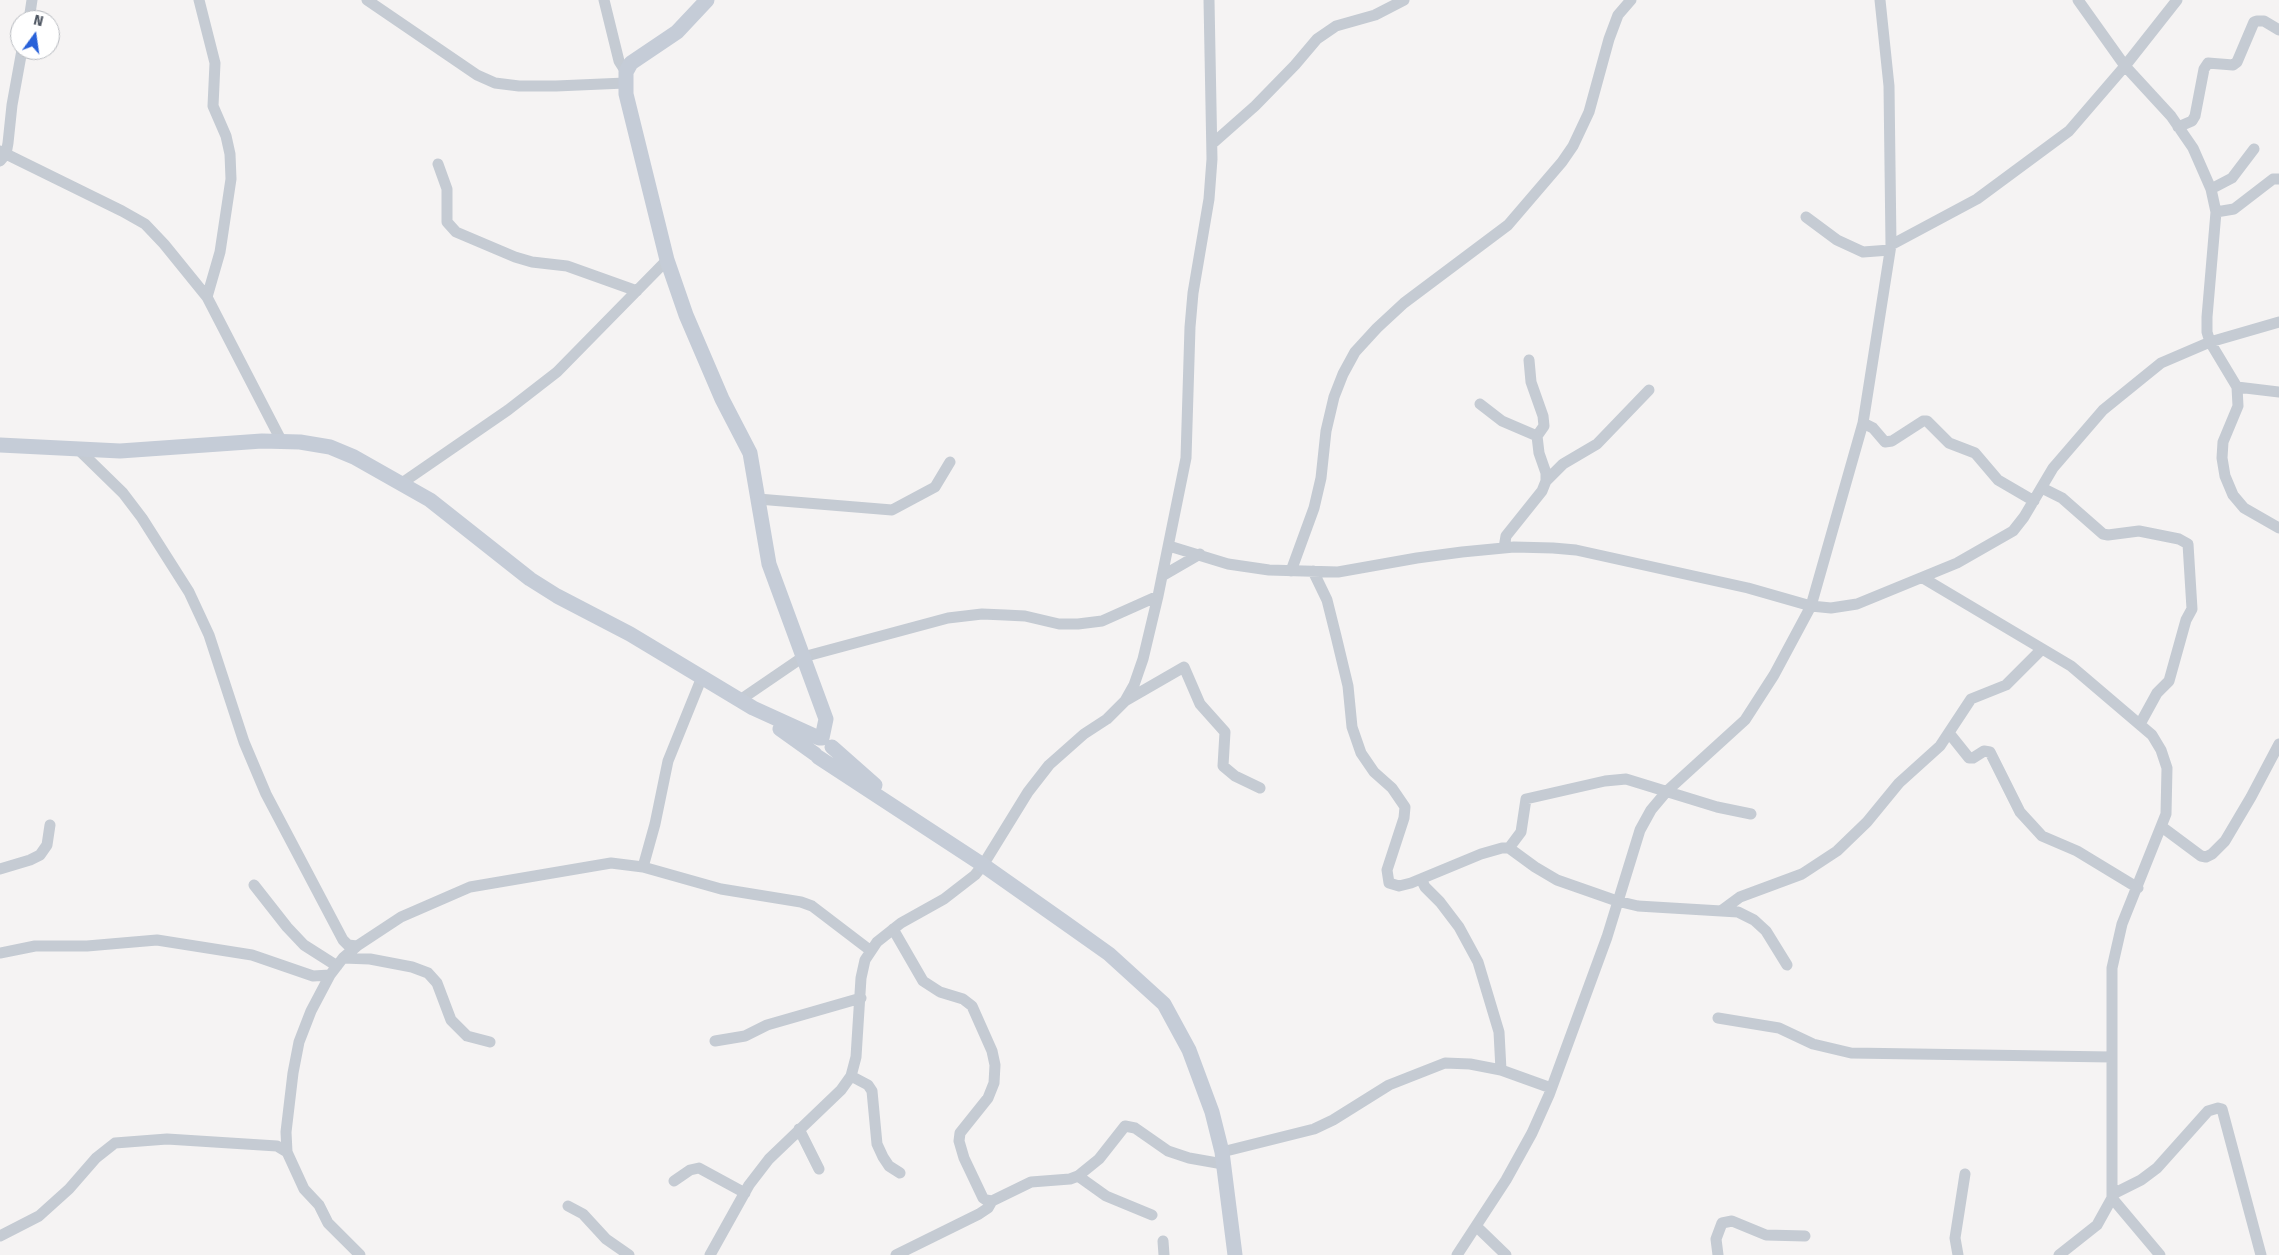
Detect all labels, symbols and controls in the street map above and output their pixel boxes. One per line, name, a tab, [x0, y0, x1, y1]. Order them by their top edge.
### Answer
north arrow	[10, 10, 60, 60]
text: N	[32, 12, 45, 30]

